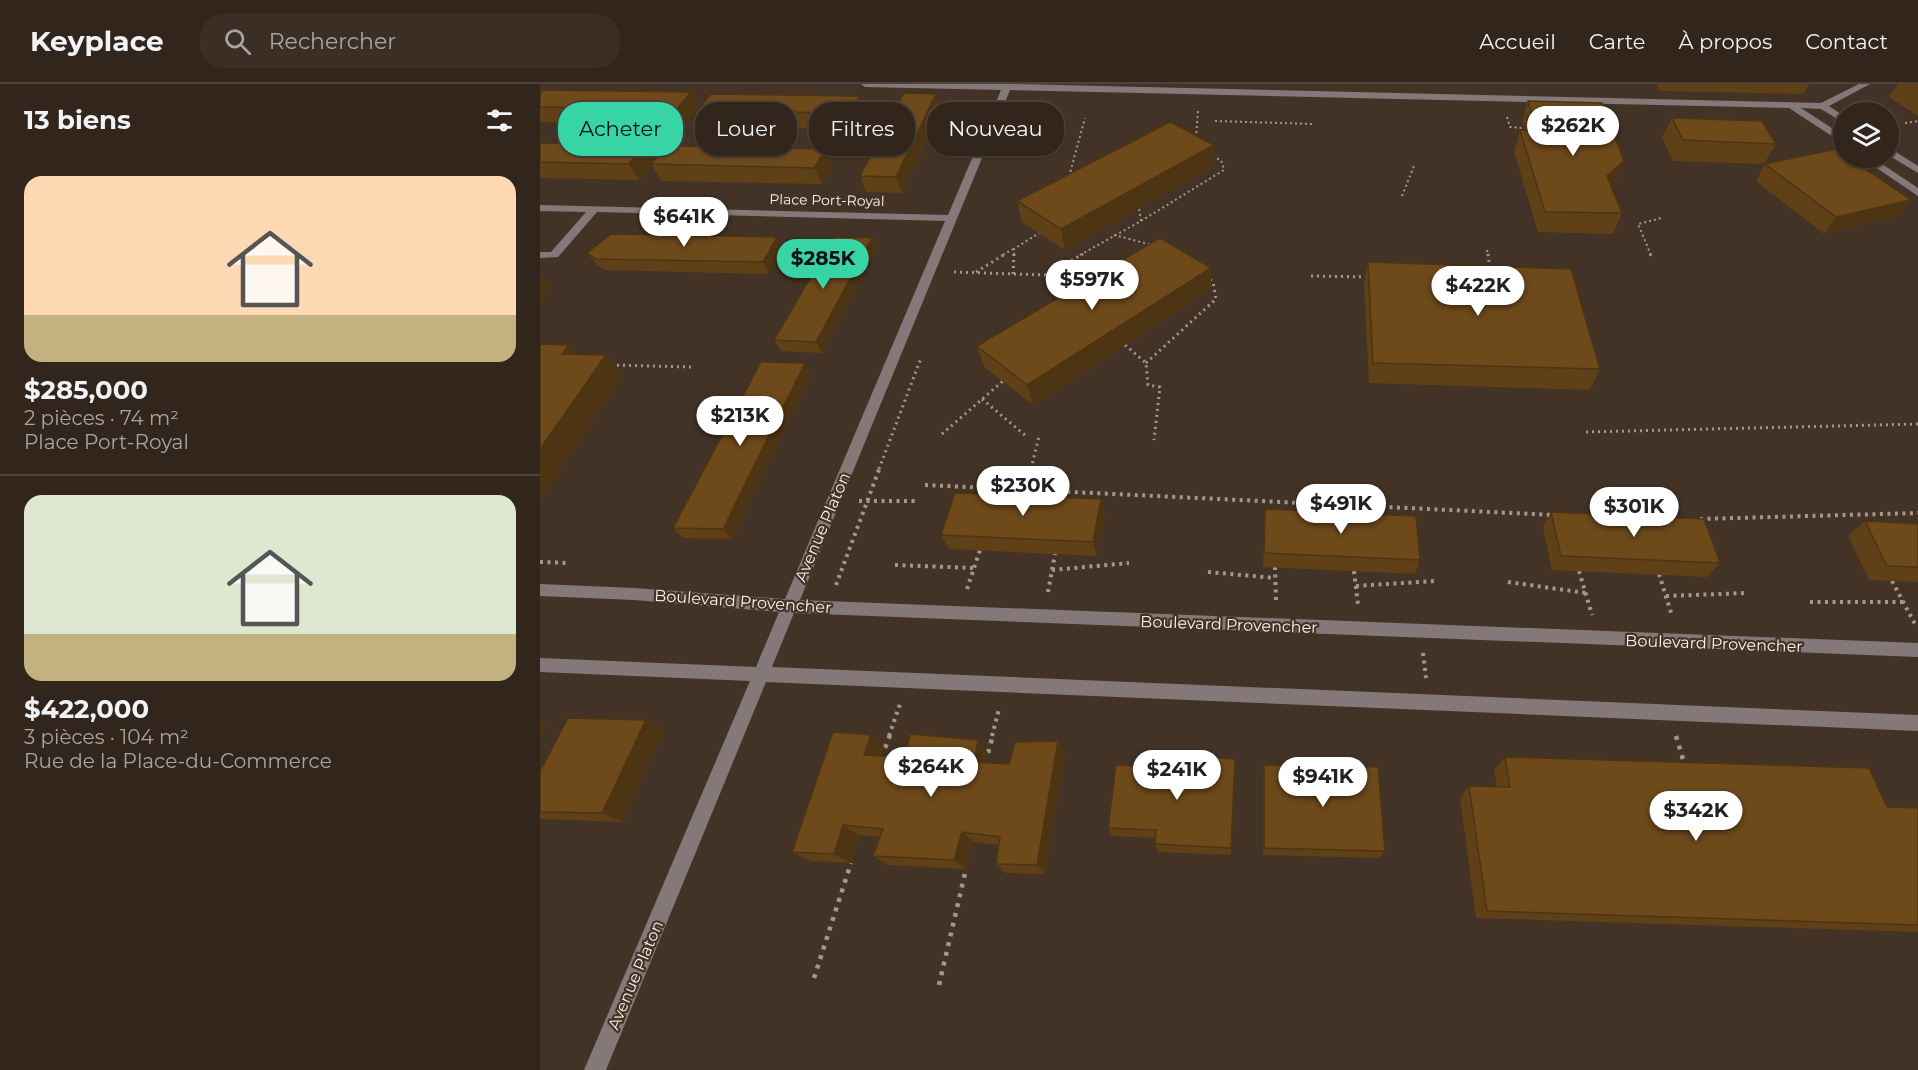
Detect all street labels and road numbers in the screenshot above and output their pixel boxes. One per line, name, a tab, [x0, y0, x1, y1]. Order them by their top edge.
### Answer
street label: Place Port-Royal	[769, 190, 885, 210]
street label: Avenue Platon	[791, 470, 854, 585]
street label: Boulevard Provencher	[654, 586, 832, 617]
street label: Boulevard Provencher	[1140, 612, 1318, 637]
street label: Boulevard Provencher	[1625, 631, 1803, 656]
street label: Avenue Platon	[604, 918, 667, 1033]

